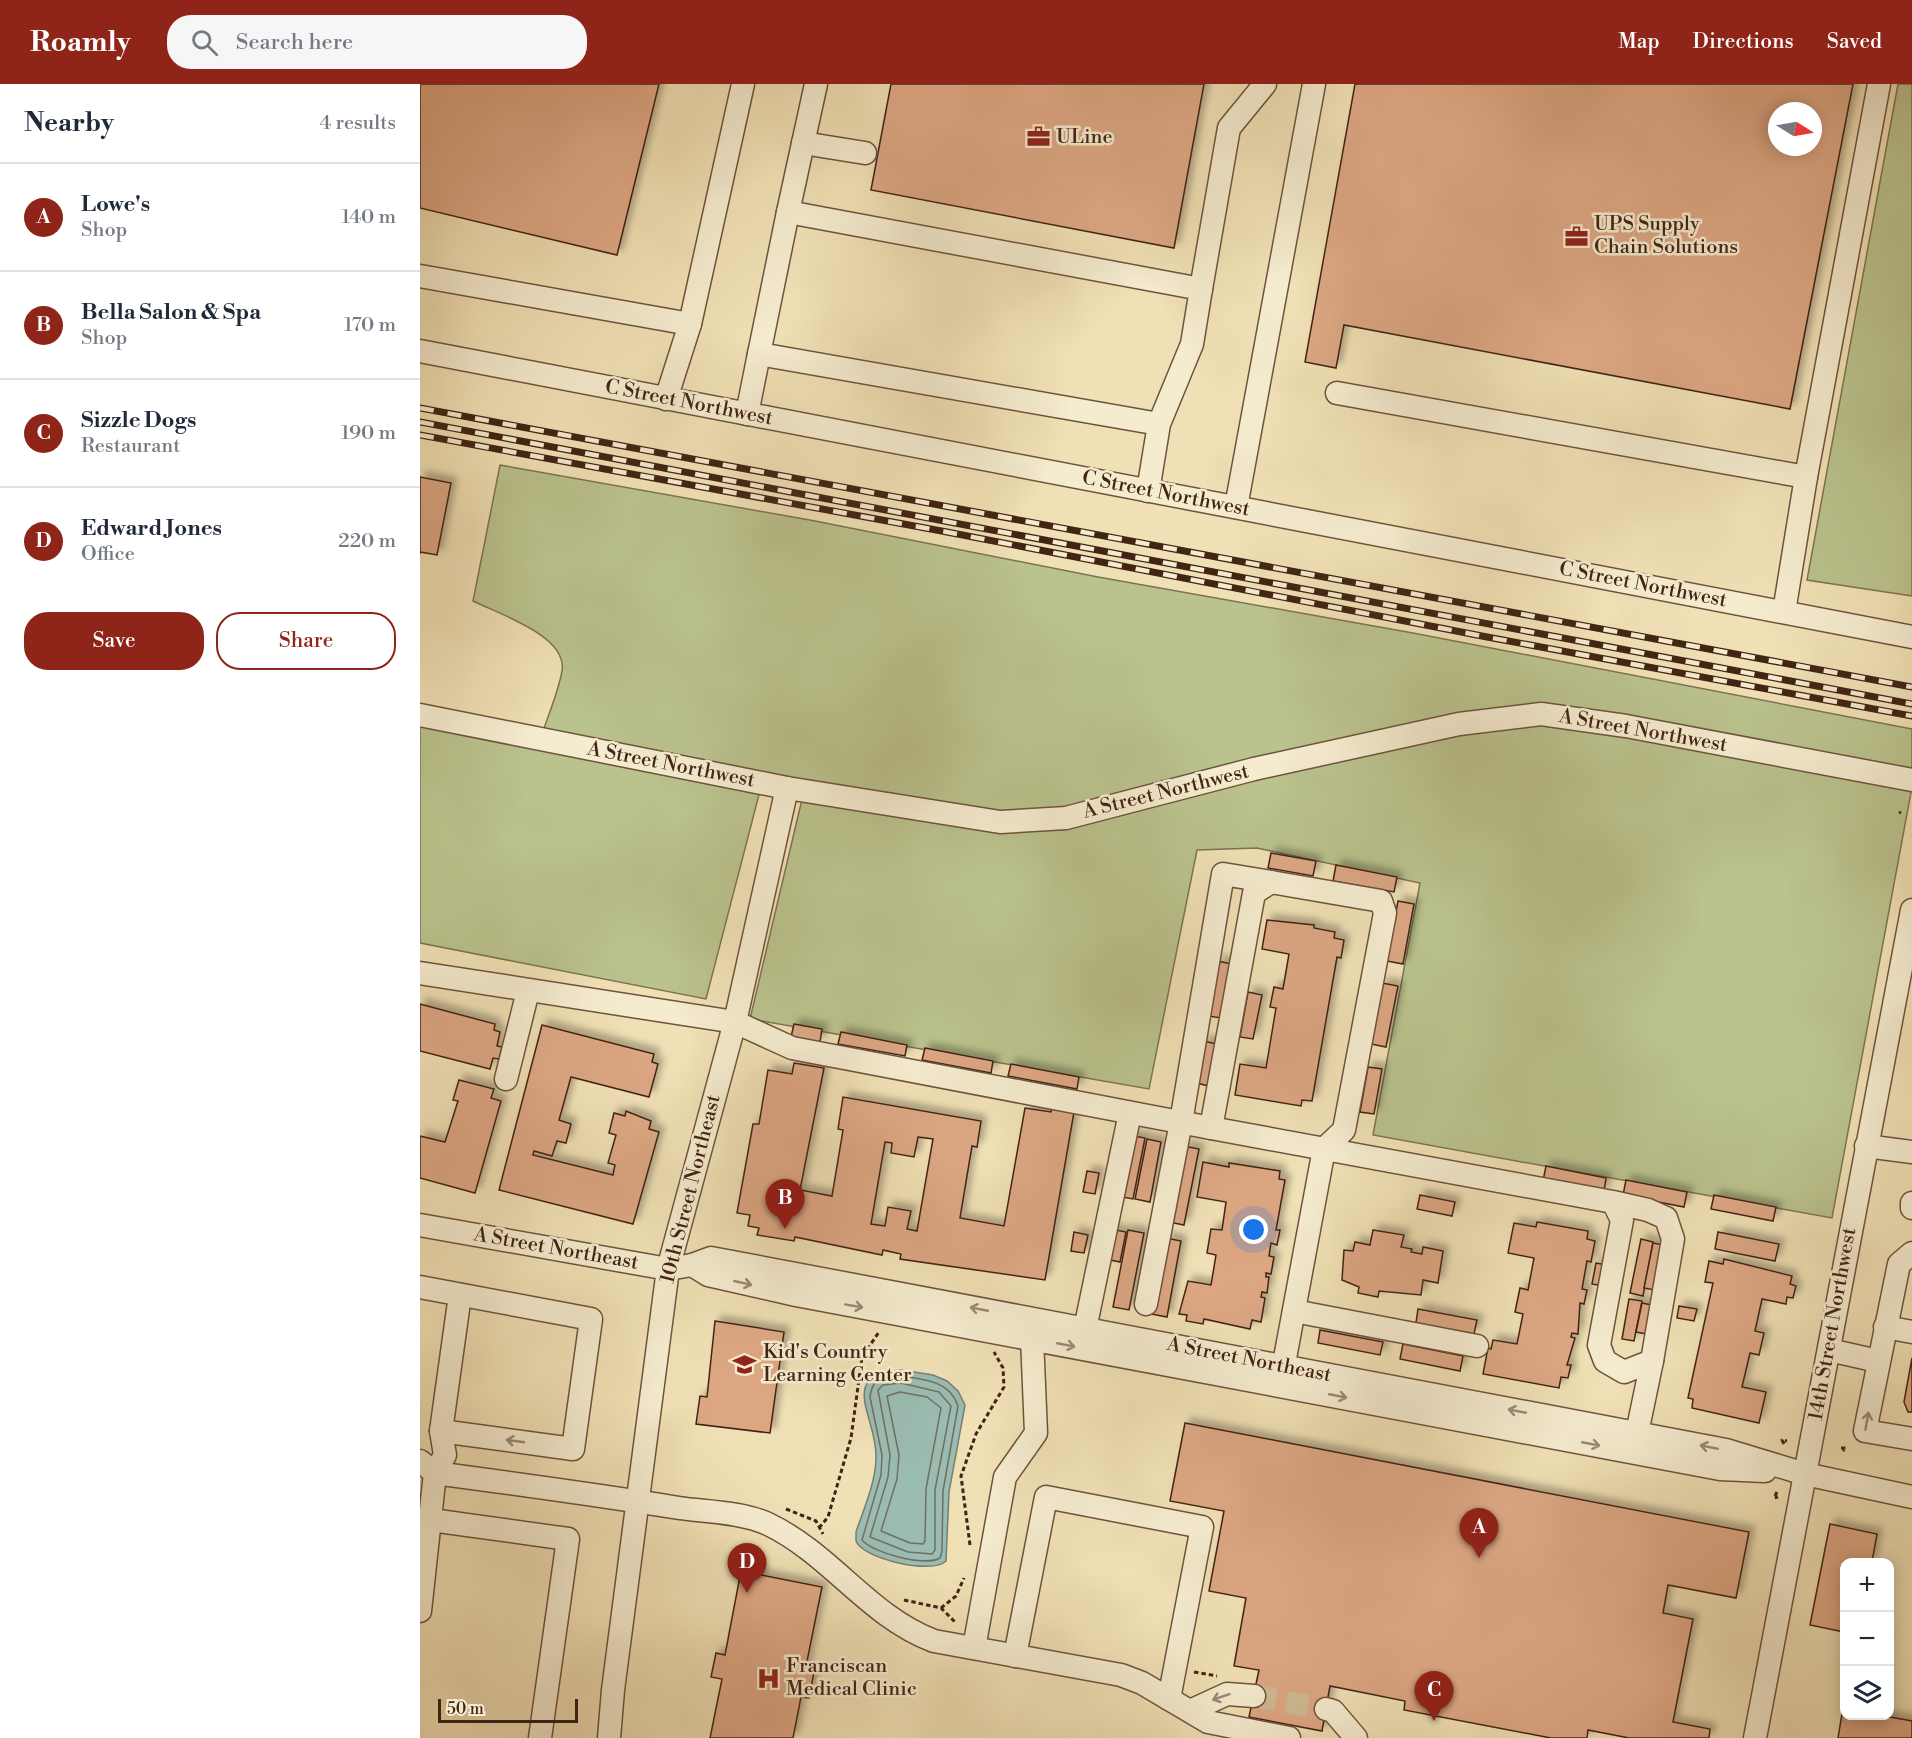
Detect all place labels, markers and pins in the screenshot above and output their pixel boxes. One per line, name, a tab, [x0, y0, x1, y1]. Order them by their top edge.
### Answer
office icon: ULine	[1025, 124, 1051, 150]
place label: ULine	[1056, 125, 1113, 150]
place label: UPS Supply Chain Solutions	[1594, 212, 1738, 260]
office icon: UPS Supply Chain Solutions	[1563, 223, 1589, 249]
pin: B	[766, 1180, 805, 1229]
place label: Kid's Country Learning Center	[763, 1340, 912, 1388]
school or university icon: Kid's Country Learning Center	[732, 1351, 758, 1377]
pin: A	[1460, 1508, 1498, 1558]
pin: D	[728, 1544, 766, 1593]
place label: Franciscan Medical Clinic	[786, 1654, 917, 1702]
hospital icon: Franciscan Medical Clinic	[755, 1665, 781, 1691]
pin: C	[1414, 1672, 1454, 1721]

